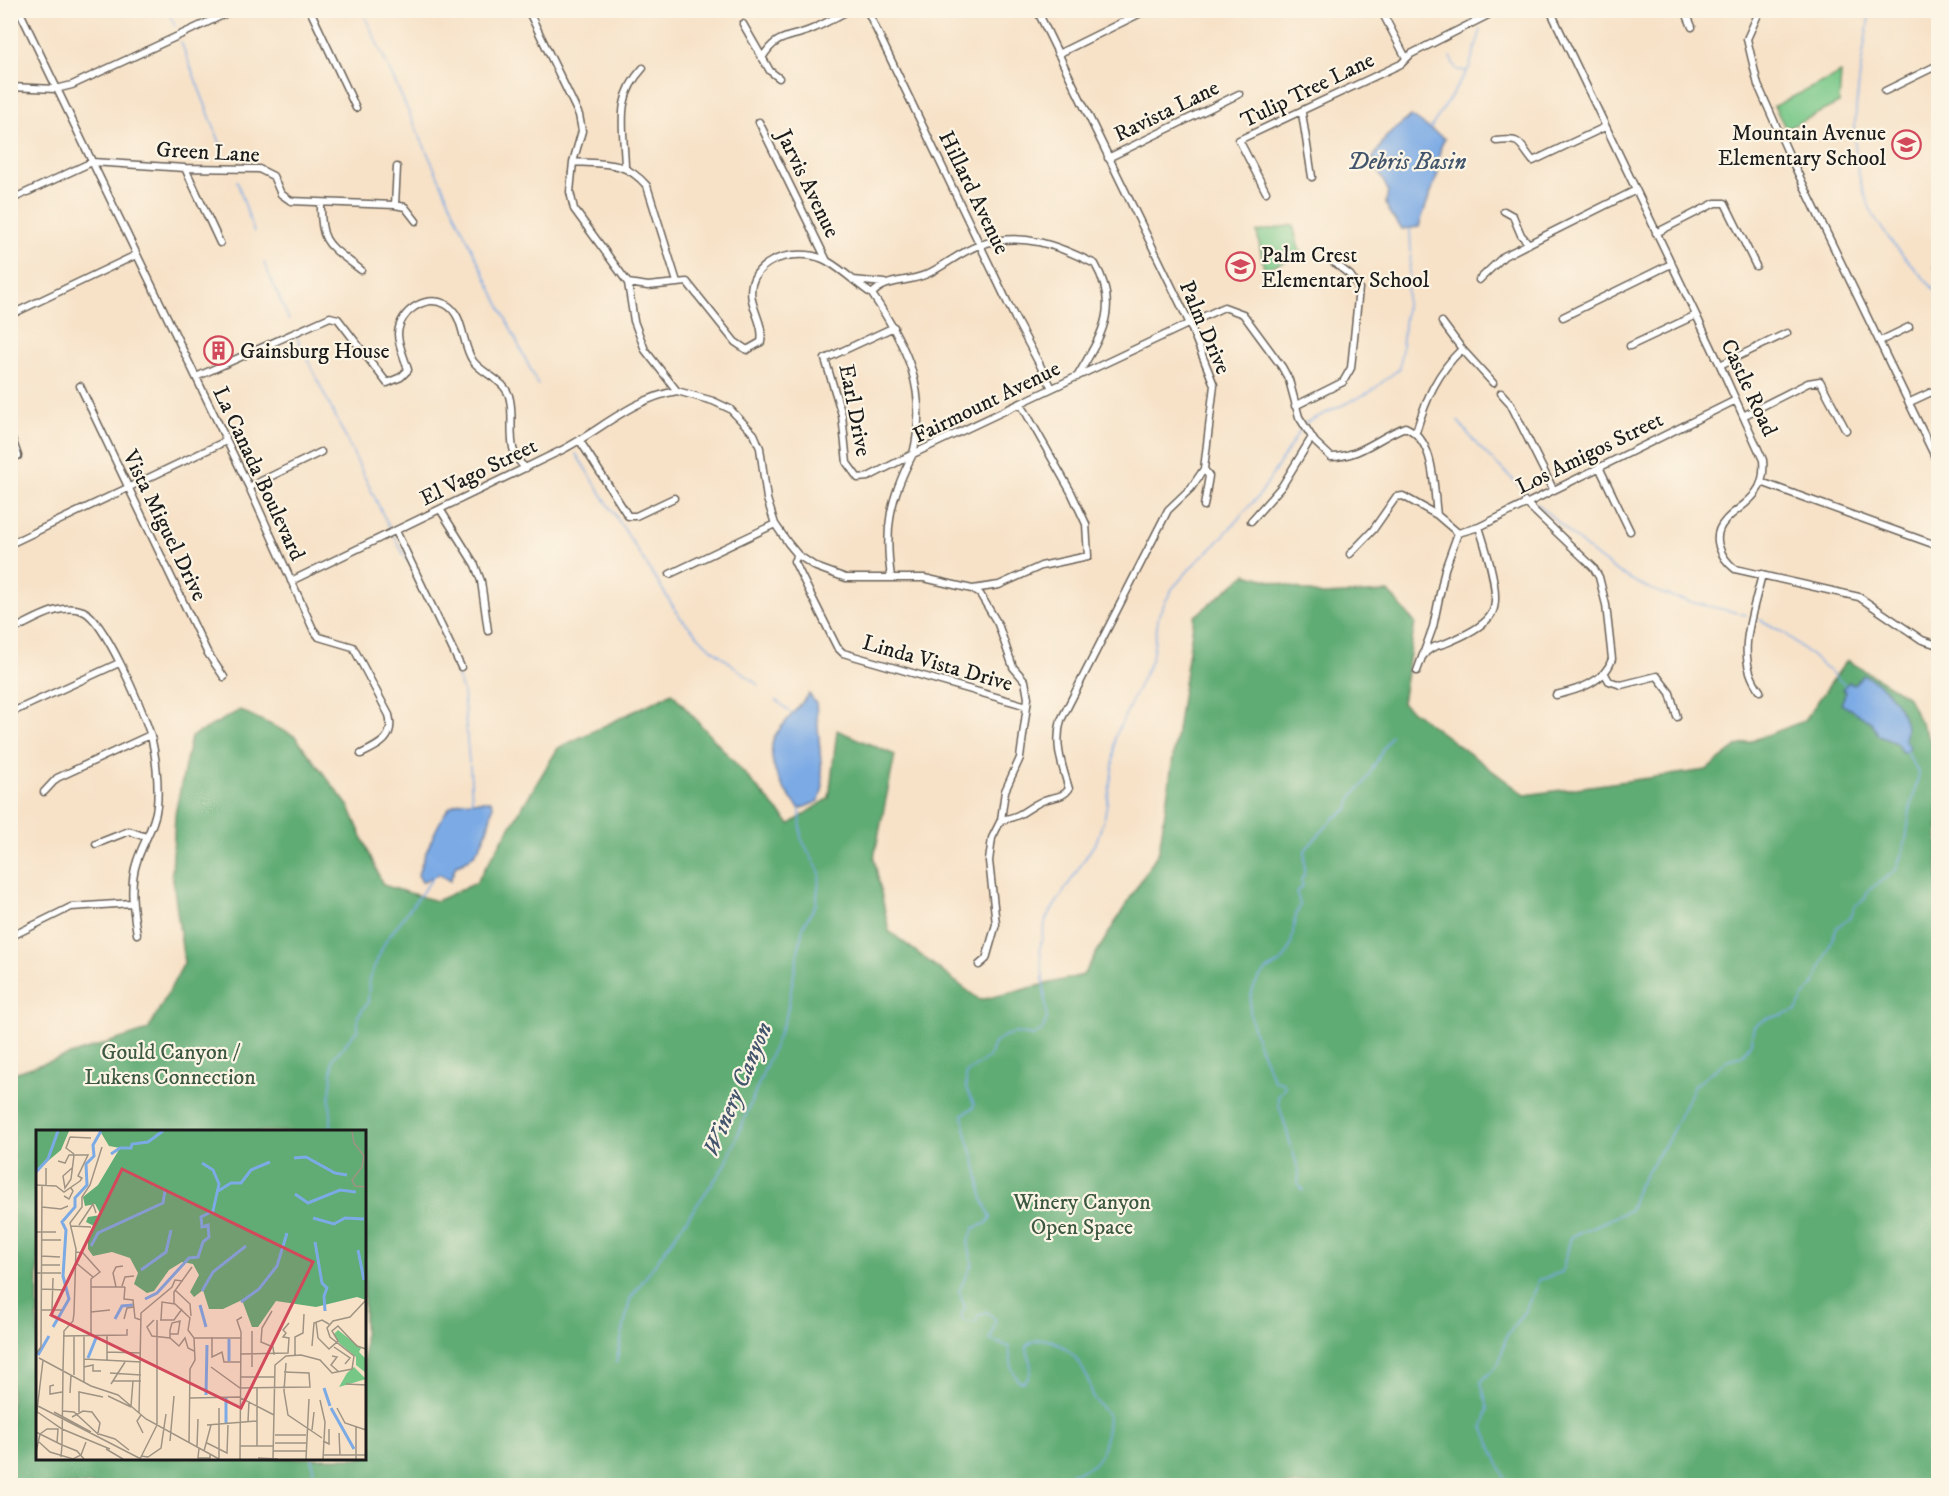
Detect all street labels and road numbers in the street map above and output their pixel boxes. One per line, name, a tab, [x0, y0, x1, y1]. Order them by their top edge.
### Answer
street label: Tulip Tree Lane	[1237, 46, 1379, 134]
street label: Ravista Lane	[1110, 74, 1224, 148]
street label: Jarvis Avenue	[769, 123, 845, 242]
street label: Hillard Avenue	[932, 127, 1015, 259]
street label: Green Lane	[155, 136, 260, 169]
street label: Palm Drive	[1173, 277, 1236, 378]
street label: Castle Road	[1714, 335, 1783, 441]
street label: Fairmount Avenue	[909, 355, 1065, 450]
street label: Earl Drive	[832, 362, 877, 459]
street label: La Canada Boulevard	[207, 382, 311, 565]
street label: Los Amigos Street	[1512, 406, 1668, 501]
street label: El Vago Street	[416, 432, 542, 512]
street label: Vista Miguel Drive	[116, 445, 213, 605]
street label: Linda Vista Drive	[859, 629, 1016, 698]

